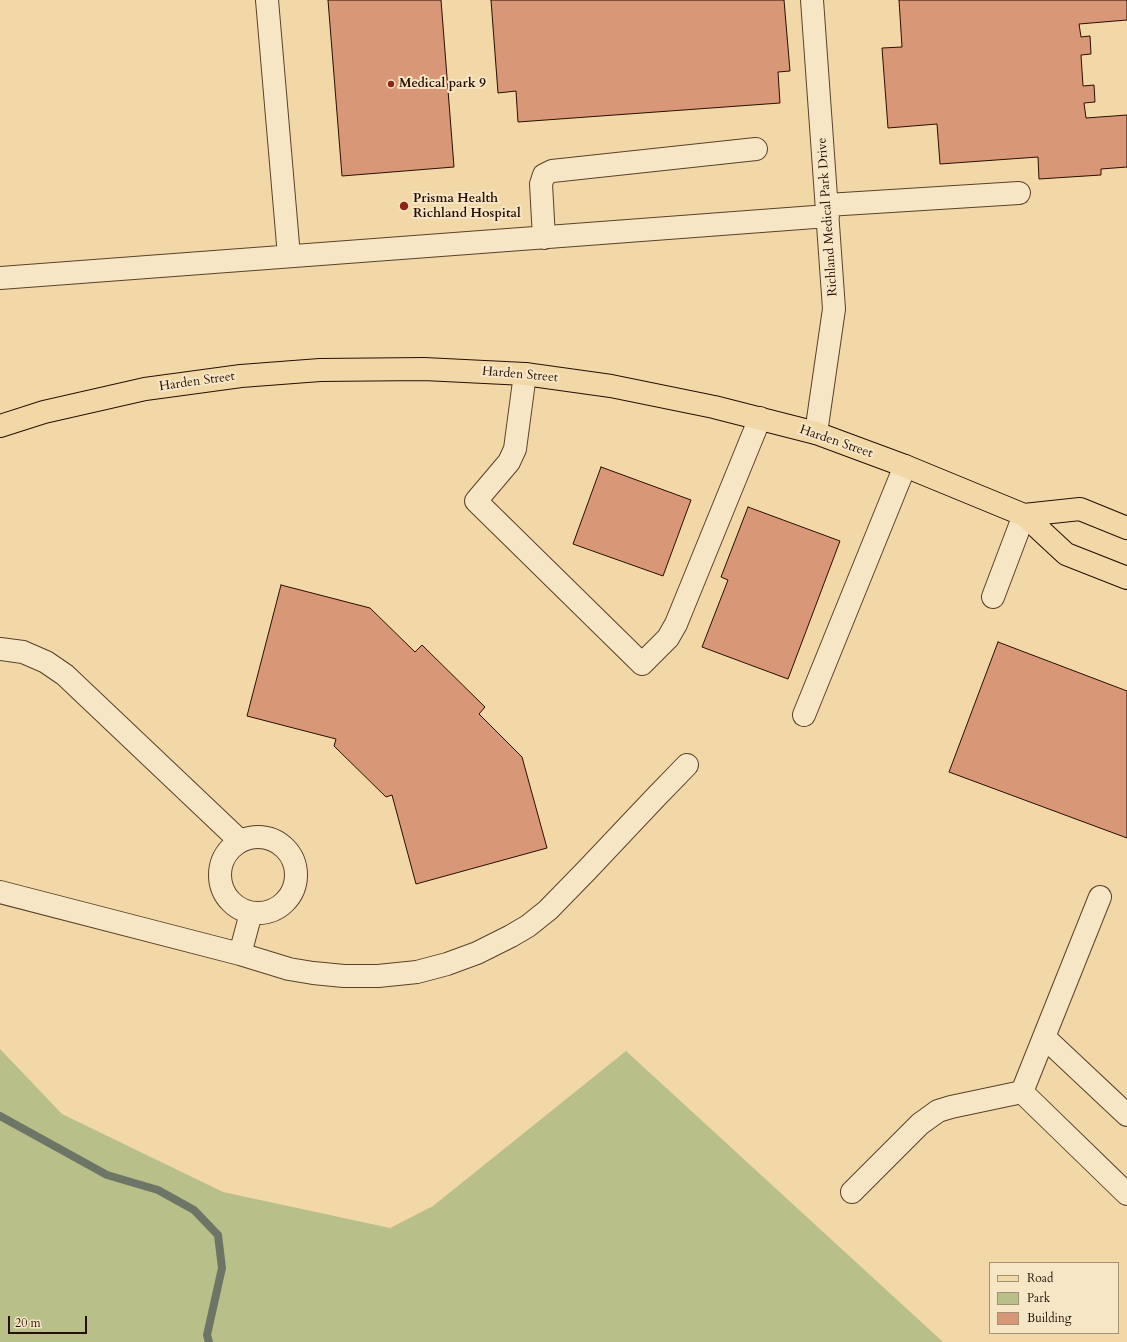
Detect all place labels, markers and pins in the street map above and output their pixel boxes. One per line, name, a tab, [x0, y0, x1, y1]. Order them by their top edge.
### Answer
place label: Medical park 9	[399, 76, 486, 92]
marker: Medical park 9	[386, 79, 396, 89]
place label: Prisma Health Richland Hospital	[413, 191, 521, 222]
marker: Prisma Health Richland Hospital	[398, 200, 410, 212]

